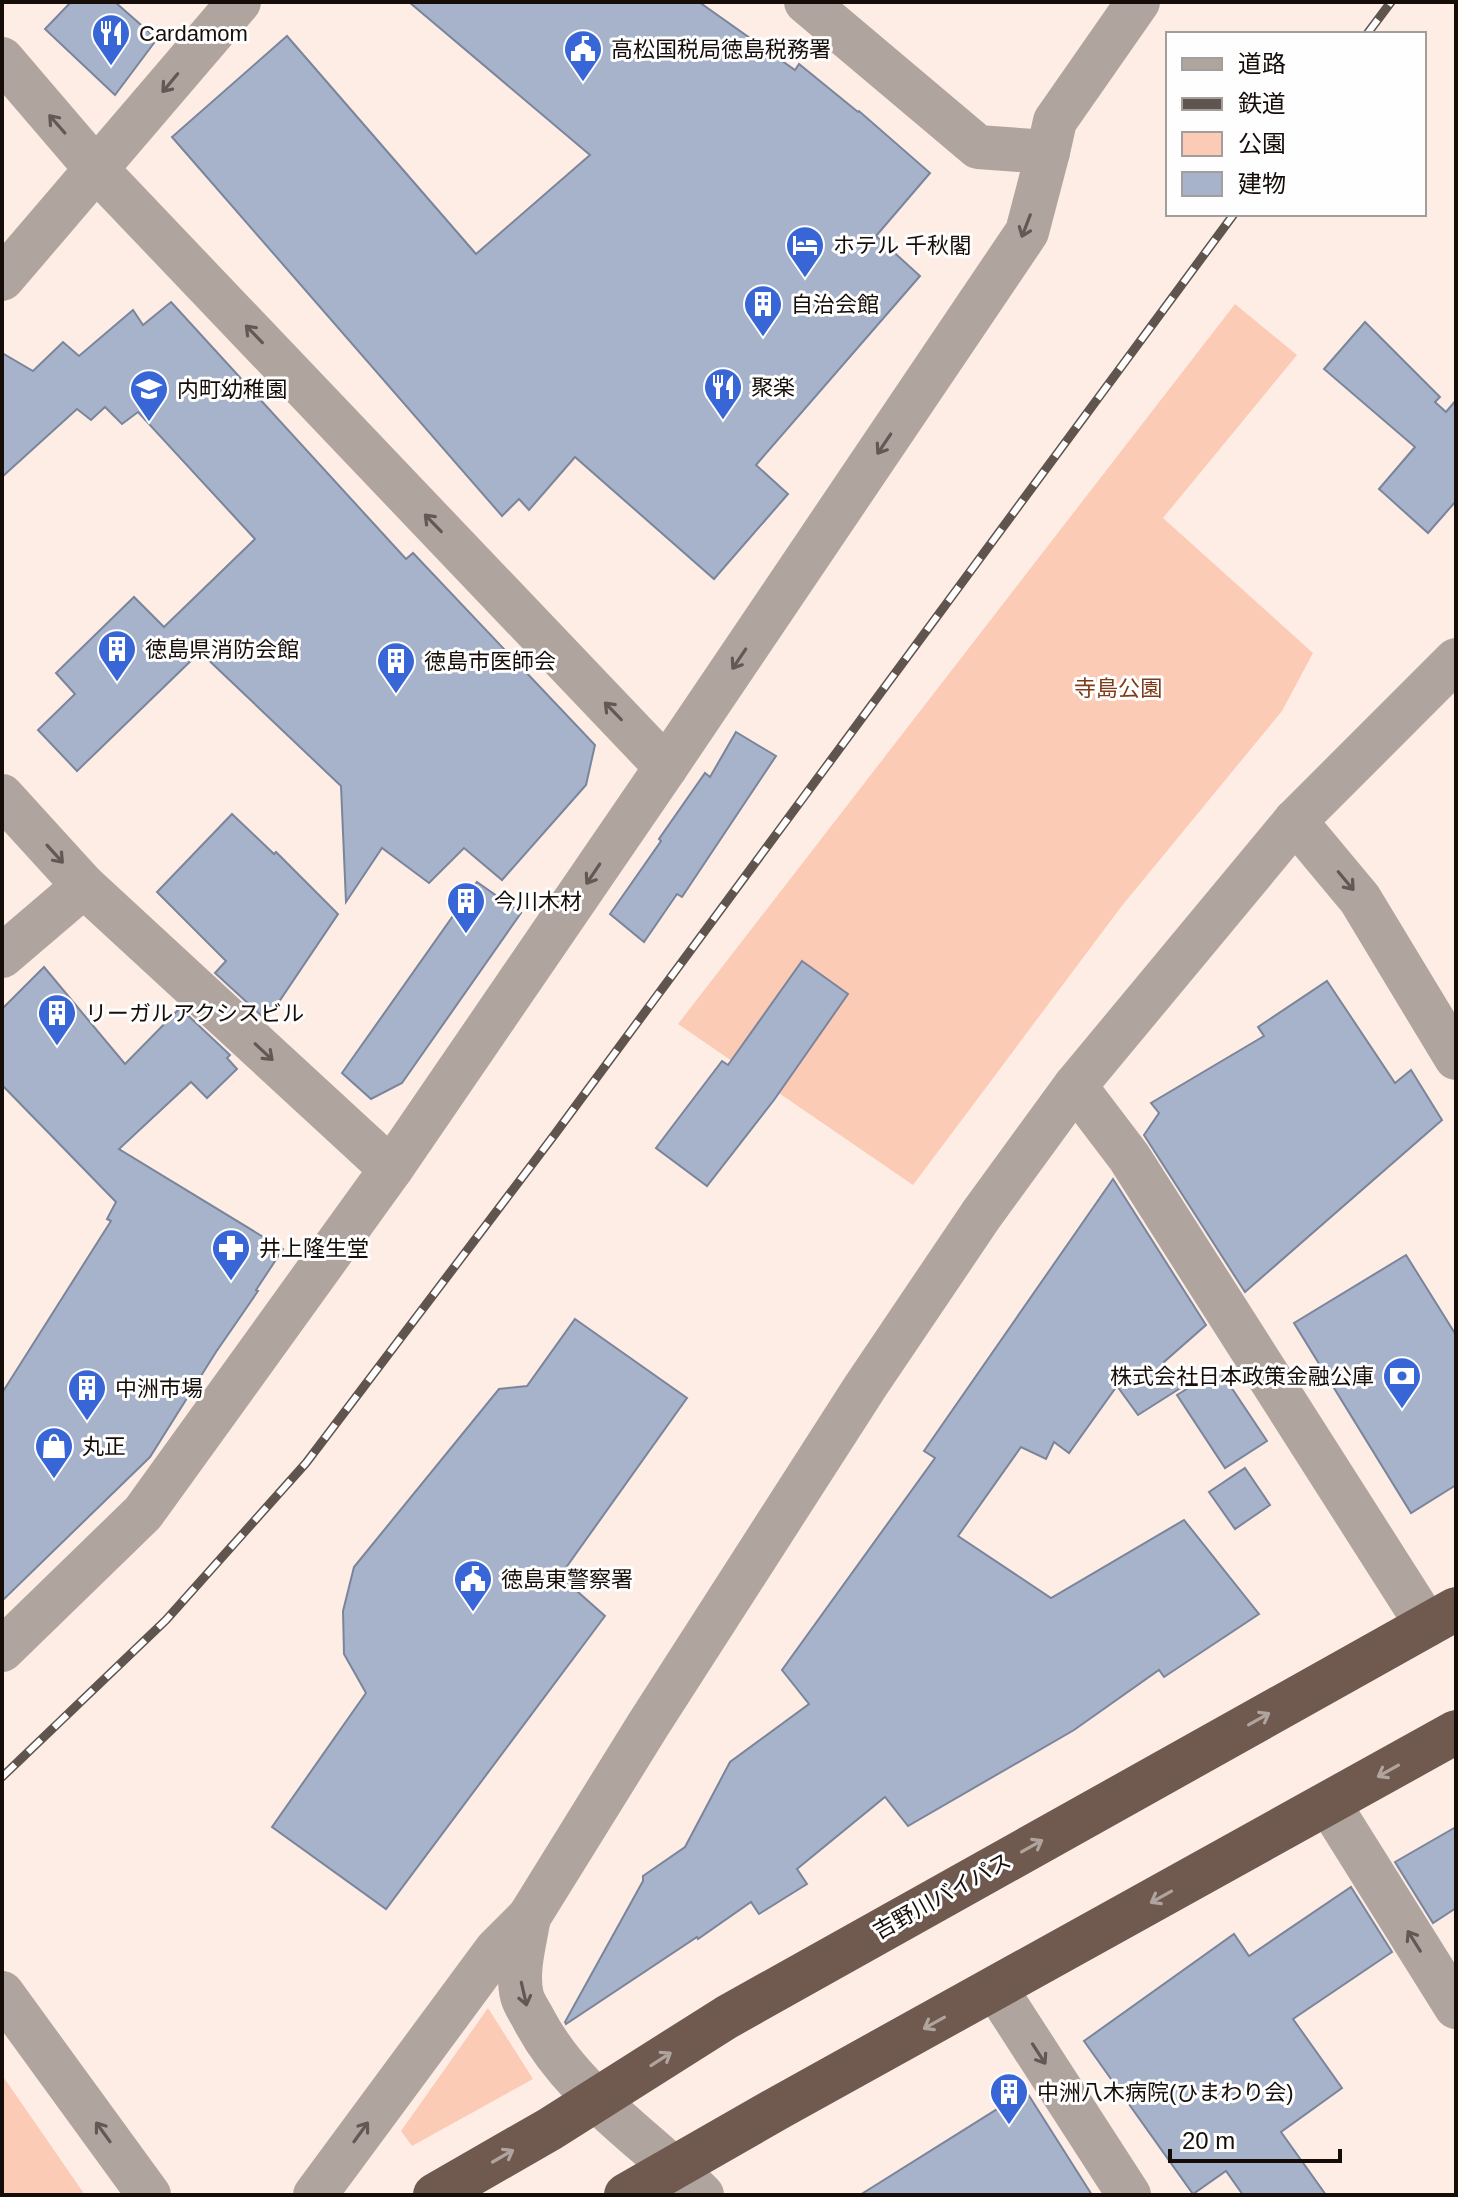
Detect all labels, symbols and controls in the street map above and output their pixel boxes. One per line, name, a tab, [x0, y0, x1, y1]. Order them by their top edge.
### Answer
restaurant icon: Cardamom	[90, 12, 132, 67]
place label: Cardamom	[139, 21, 248, 46]
public building icon: 高松国税局徳島税務署	[562, 28, 604, 83]
legend	[1166, 32, 1426, 216]
place label: 高松国税局徳島税務署	[611, 37, 831, 62]
text: 道路	[1238, 50, 1286, 77]
one-way arrow	[161, 72, 179, 93]
text: 鉄道	[1238, 90, 1286, 117]
one-way arrow	[49, 114, 67, 135]
text: 公園	[1238, 130, 1286, 157]
text: 建物	[1238, 170, 1286, 197]
one-way arrow	[1018, 214, 1032, 238]
hotel icon: ホテル 千秋閣	[784, 224, 826, 279]
place label: ホテル 千秋閣	[833, 233, 971, 258]
building icon: 自治会館	[742, 283, 784, 338]
place label: 自治会館	[791, 292, 879, 317]
one-way arrow	[245, 325, 263, 345]
restaurant icon: 聚楽	[702, 366, 744, 421]
school or university icon: 内町幼稚園	[128, 368, 170, 423]
place label: 聚楽	[751, 375, 795, 400]
place label: 内町幼稚園	[177, 377, 287, 402]
one-way arrow	[876, 432, 892, 454]
one-way arrow	[424, 513, 443, 533]
building icon: 徳島県消防会館	[96, 628, 138, 683]
place label: 徳島県消防会館	[145, 637, 299, 662]
building icon: 徳島市医師会	[375, 640, 417, 695]
one-way arrow	[731, 648, 747, 670]
place label: 徳島市医師会	[424, 649, 556, 674]
park label: 寺島公園	[1074, 676, 1162, 701]
one-way arrow	[603, 701, 622, 721]
one-way arrow	[45, 844, 64, 864]
one-way arrow	[585, 863, 601, 885]
one-way arrow	[1337, 870, 1354, 891]
building icon: 今川木材	[445, 880, 487, 935]
place label: 今川木材	[494, 889, 582, 914]
building icon: リーガルアクシスビル	[36, 992, 78, 1047]
place label: リーガルアクシスビル	[85, 1001, 304, 1026]
one-way arrow	[253, 1042, 273, 1060]
pharmacy icon: 井上隆生堂	[210, 1227, 252, 1282]
place label: 井上隆生堂	[259, 1236, 369, 1261]
bank icon: 株式会社日本政策金融公庫	[1381, 1355, 1423, 1410]
place label: 株式会社日本政策金融公庫	[1110, 1364, 1374, 1389]
building icon: 中洲市場	[66, 1367, 108, 1422]
place label: 中洲市場	[115, 1376, 203, 1401]
shop icon: 丸正	[33, 1425, 75, 1480]
place label: 丸正	[82, 1434, 126, 1459]
public building icon: 徳島東警察署	[452, 1558, 494, 1613]
place label: 徳島東警察署	[501, 1567, 633, 1592]
one-way arrow	[1247, 1711, 1270, 1727]
one-way arrow	[1377, 1763, 1400, 1779]
one-way arrow	[1020, 1838, 1043, 1854]
street label: 吉野川バイパス	[869, 1848, 1015, 1944]
one-way arrow	[1150, 1890, 1173, 1906]
one-way arrow	[1406, 1930, 1422, 1953]
one-way arrow	[517, 1980, 532, 2006]
one-way arrow	[922, 2016, 946, 2032]
one-way arrow	[1030, 2043, 1047, 2065]
one-way arrow	[649, 2050, 672, 2066]
building icon: 中洲八木病院(ひまわり会)	[988, 2071, 1030, 2126]
place label: 中洲八木病院(ひまわり会)	[1037, 2080, 1294, 2105]
scale bar	[1170, 2113, 1340, 2163]
one-way arrow	[95, 2122, 112, 2143]
one-way arrow	[353, 2122, 370, 2144]
text: 20 m	[1182, 2127, 1235, 2154]
one-way arrow	[491, 2148, 514, 2164]

